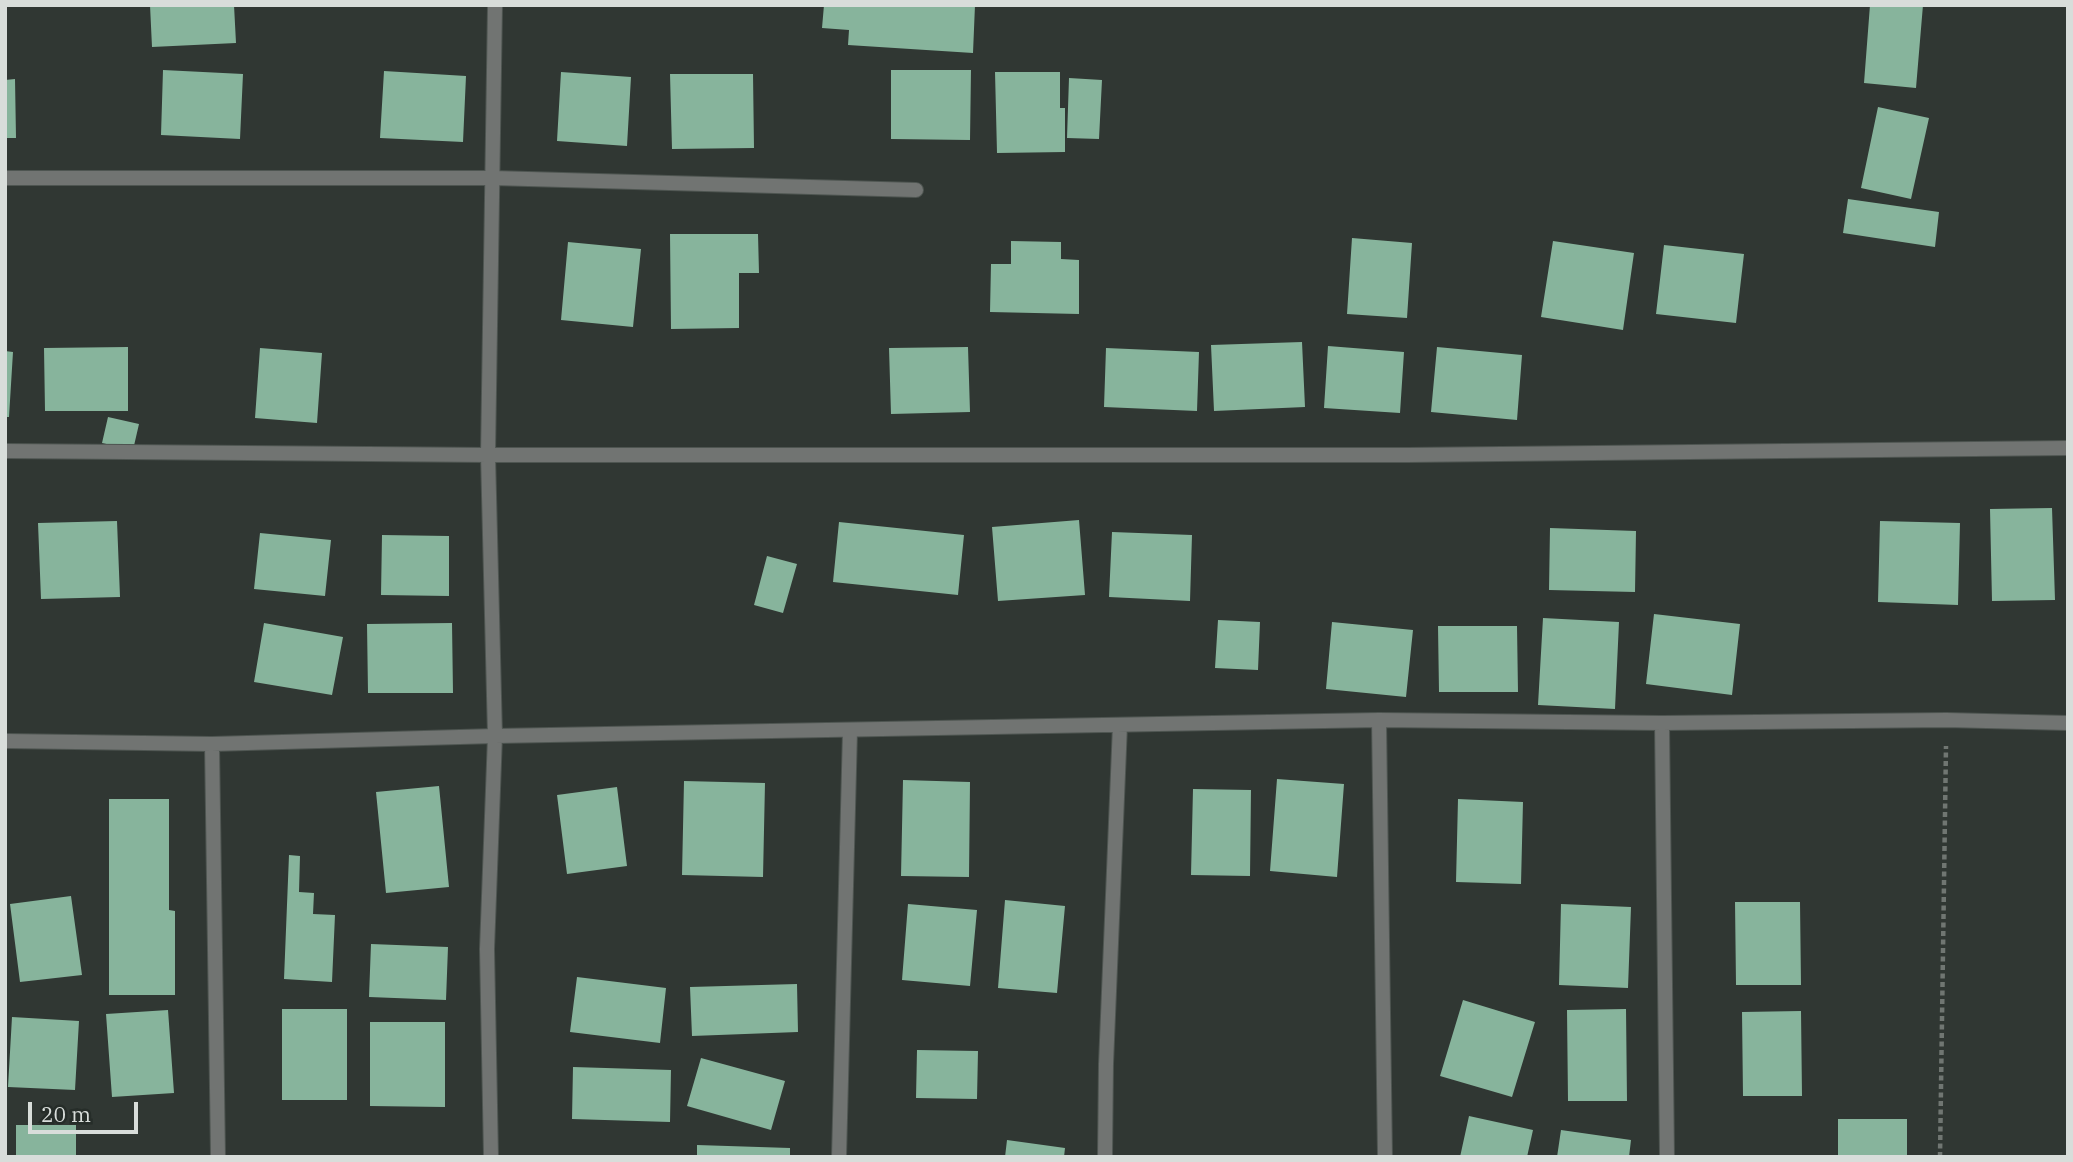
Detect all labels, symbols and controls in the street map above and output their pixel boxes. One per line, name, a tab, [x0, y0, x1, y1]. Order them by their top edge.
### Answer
scale bar	[32, 1088, 142, 1132]
text: 20 m	[41, 1100, 91, 1128]

